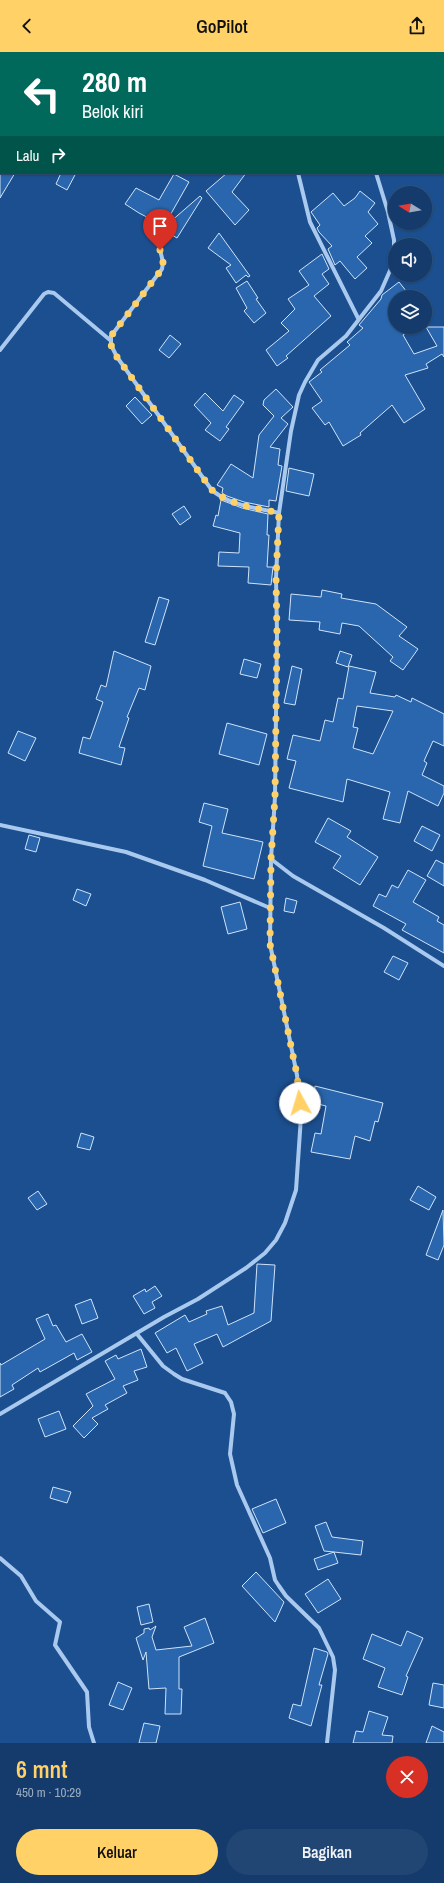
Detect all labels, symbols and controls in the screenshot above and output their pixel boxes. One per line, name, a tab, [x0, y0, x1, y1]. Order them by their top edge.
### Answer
text: GoPilot	[196, 14, 248, 39]
icon: back	[16, 15, 38, 37]
icon: share	[406, 15, 428, 37]
text: 280 m	[82, 63, 147, 101]
icon: left	[16, 68, 68, 120]
text: Belok kiri	[82, 99, 144, 124]
icon: right	[47, 144, 69, 166]
text: Lalu	[16, 145, 39, 166]
north arrow	[388, 186, 432, 230]
map controls	[388, 186, 432, 334]
pin	[143, 209, 177, 250]
icon: arrive	[149, 215, 171, 237]
button: sound	[388, 238, 432, 282]
button: layers	[388, 290, 432, 334]
position arrow	[279, 1082, 321, 1124]
text: 6 mnt	[16, 1753, 67, 1785]
button: close	[386, 1756, 428, 1798]
text: 450 m · 10:29	[16, 1784, 81, 1801]
button: Keluar	[16, 1829, 218, 1875]
button: Bagikan	[226, 1829, 428, 1875]

